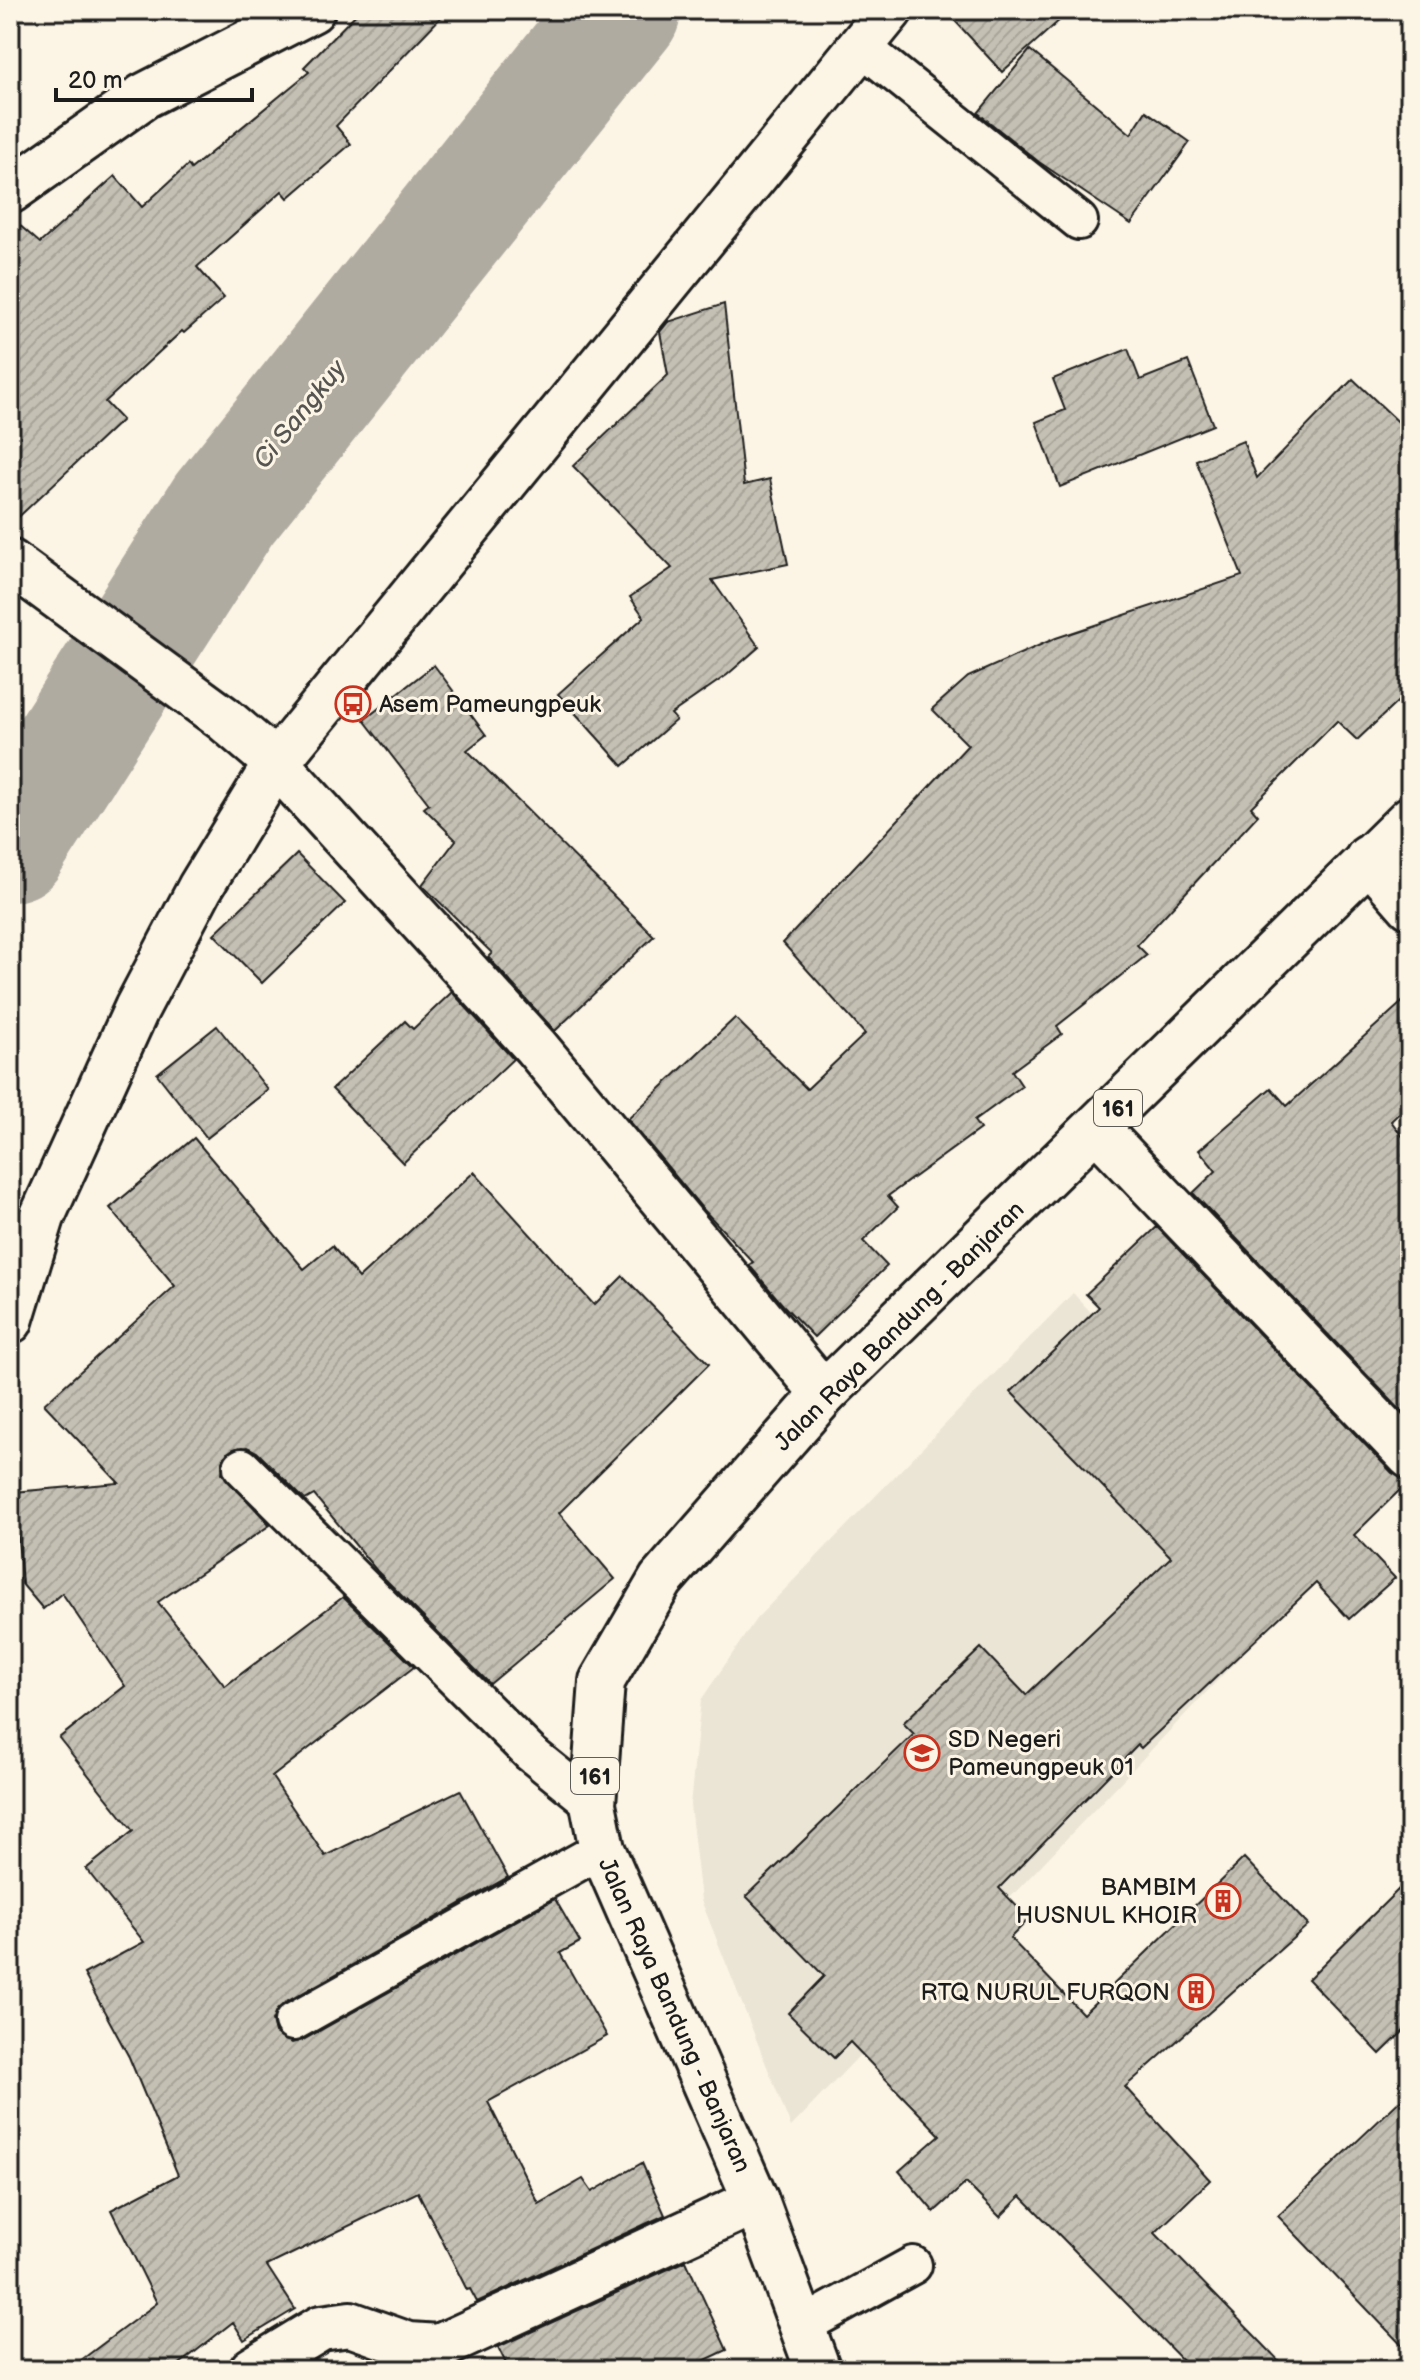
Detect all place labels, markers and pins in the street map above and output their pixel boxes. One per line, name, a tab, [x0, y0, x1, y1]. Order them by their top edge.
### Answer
bus stop icon: Asem Pameungpeuk	[334, 685, 372, 723]
place label: Asem Pameungpeuk	[379, 690, 601, 719]
place label: SD Negeri Pameungpeuk 01	[948, 1725, 1134, 1782]
school or university icon: SD Negeri Pameungpeuk 01	[903, 1734, 941, 1772]
place label: BAMBIM HUSNUL KHOIR	[1016, 1873, 1197, 1930]
building icon: BAMBIM HUSNUL KHOIR	[1204, 1882, 1242, 1920]
building icon: RTQ NURUL FURQON	[1177, 1973, 1215, 2011]
place label: RTQ NURUL FURQON	[920, 1978, 1170, 2007]

